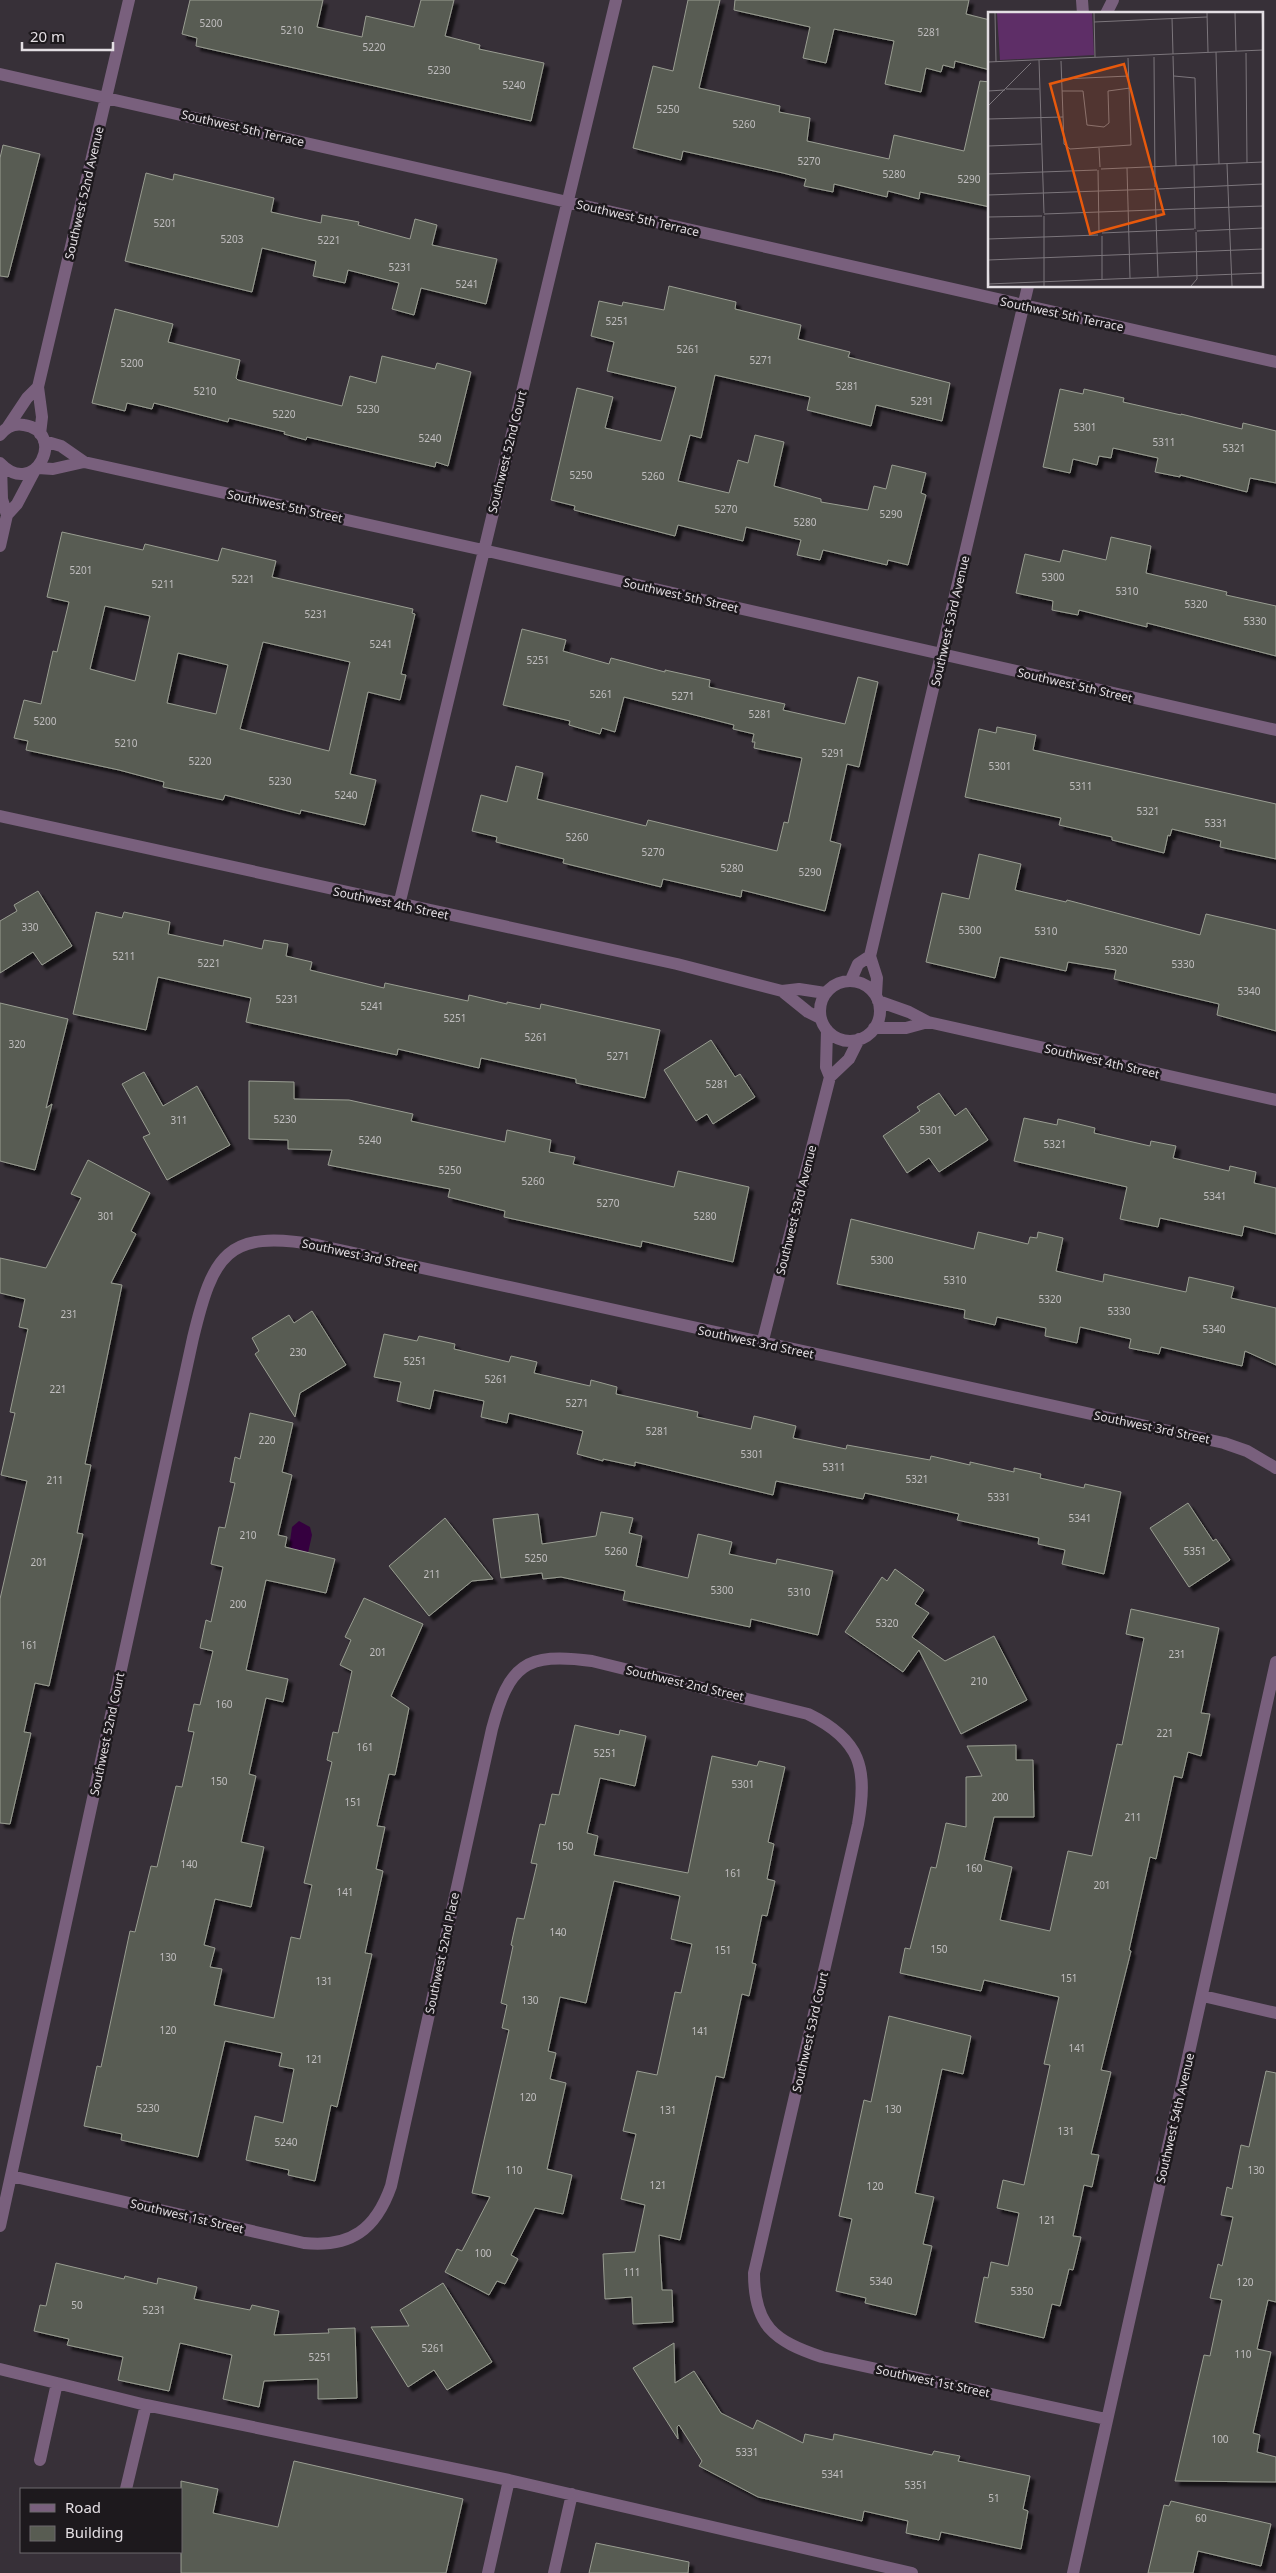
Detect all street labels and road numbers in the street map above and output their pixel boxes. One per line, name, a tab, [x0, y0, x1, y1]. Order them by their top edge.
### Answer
street label: Southwest 5th Terrace	[180, 106, 306, 150]
street label: Southwest 52nd Avenue	[60, 125, 108, 261]
street label: Southwest 5th Terrace	[575, 196, 701, 240]
street label: Southwest 5th Terrace	[999, 293, 1125, 335]
street label: Southwest 52nd Court	[484, 388, 531, 515]
street label: Southwest 5th Street	[226, 485, 345, 527]
street label: Southwest 53rd Avenue	[927, 554, 973, 688]
street label: Southwest 5th Street	[622, 573, 741, 617]
street label: Southwest 5th Street	[1016, 663, 1135, 707]
street label: Southwest 4th Street	[332, 882, 451, 924]
street label: Southwest 4th Street	[1043, 1039, 1162, 1083]
street label: Southwest 53rd Avenue	[772, 1143, 820, 1277]
street label: Southwest 3rd Street	[301, 1234, 420, 1276]
street label: Southwest 3rd Street	[697, 1321, 816, 1363]
street label: Southwest 3rd Street	[1093, 1406, 1212, 1448]
street label: Southwest 2nd Street	[624, 1661, 746, 1705]
street label: Southwest 52nd Court	[86, 1670, 129, 1797]
street label: Southwest 52nd Place	[421, 1891, 463, 2015]
street label: Southwest 53rd Court	[788, 1970, 832, 2094]
street label: Southwest 54th Avenue	[1152, 2051, 1198, 2185]
street label: Southwest 1st Street	[129, 2195, 246, 2237]
street label: Southwest 1st Street	[875, 2361, 992, 2402]

